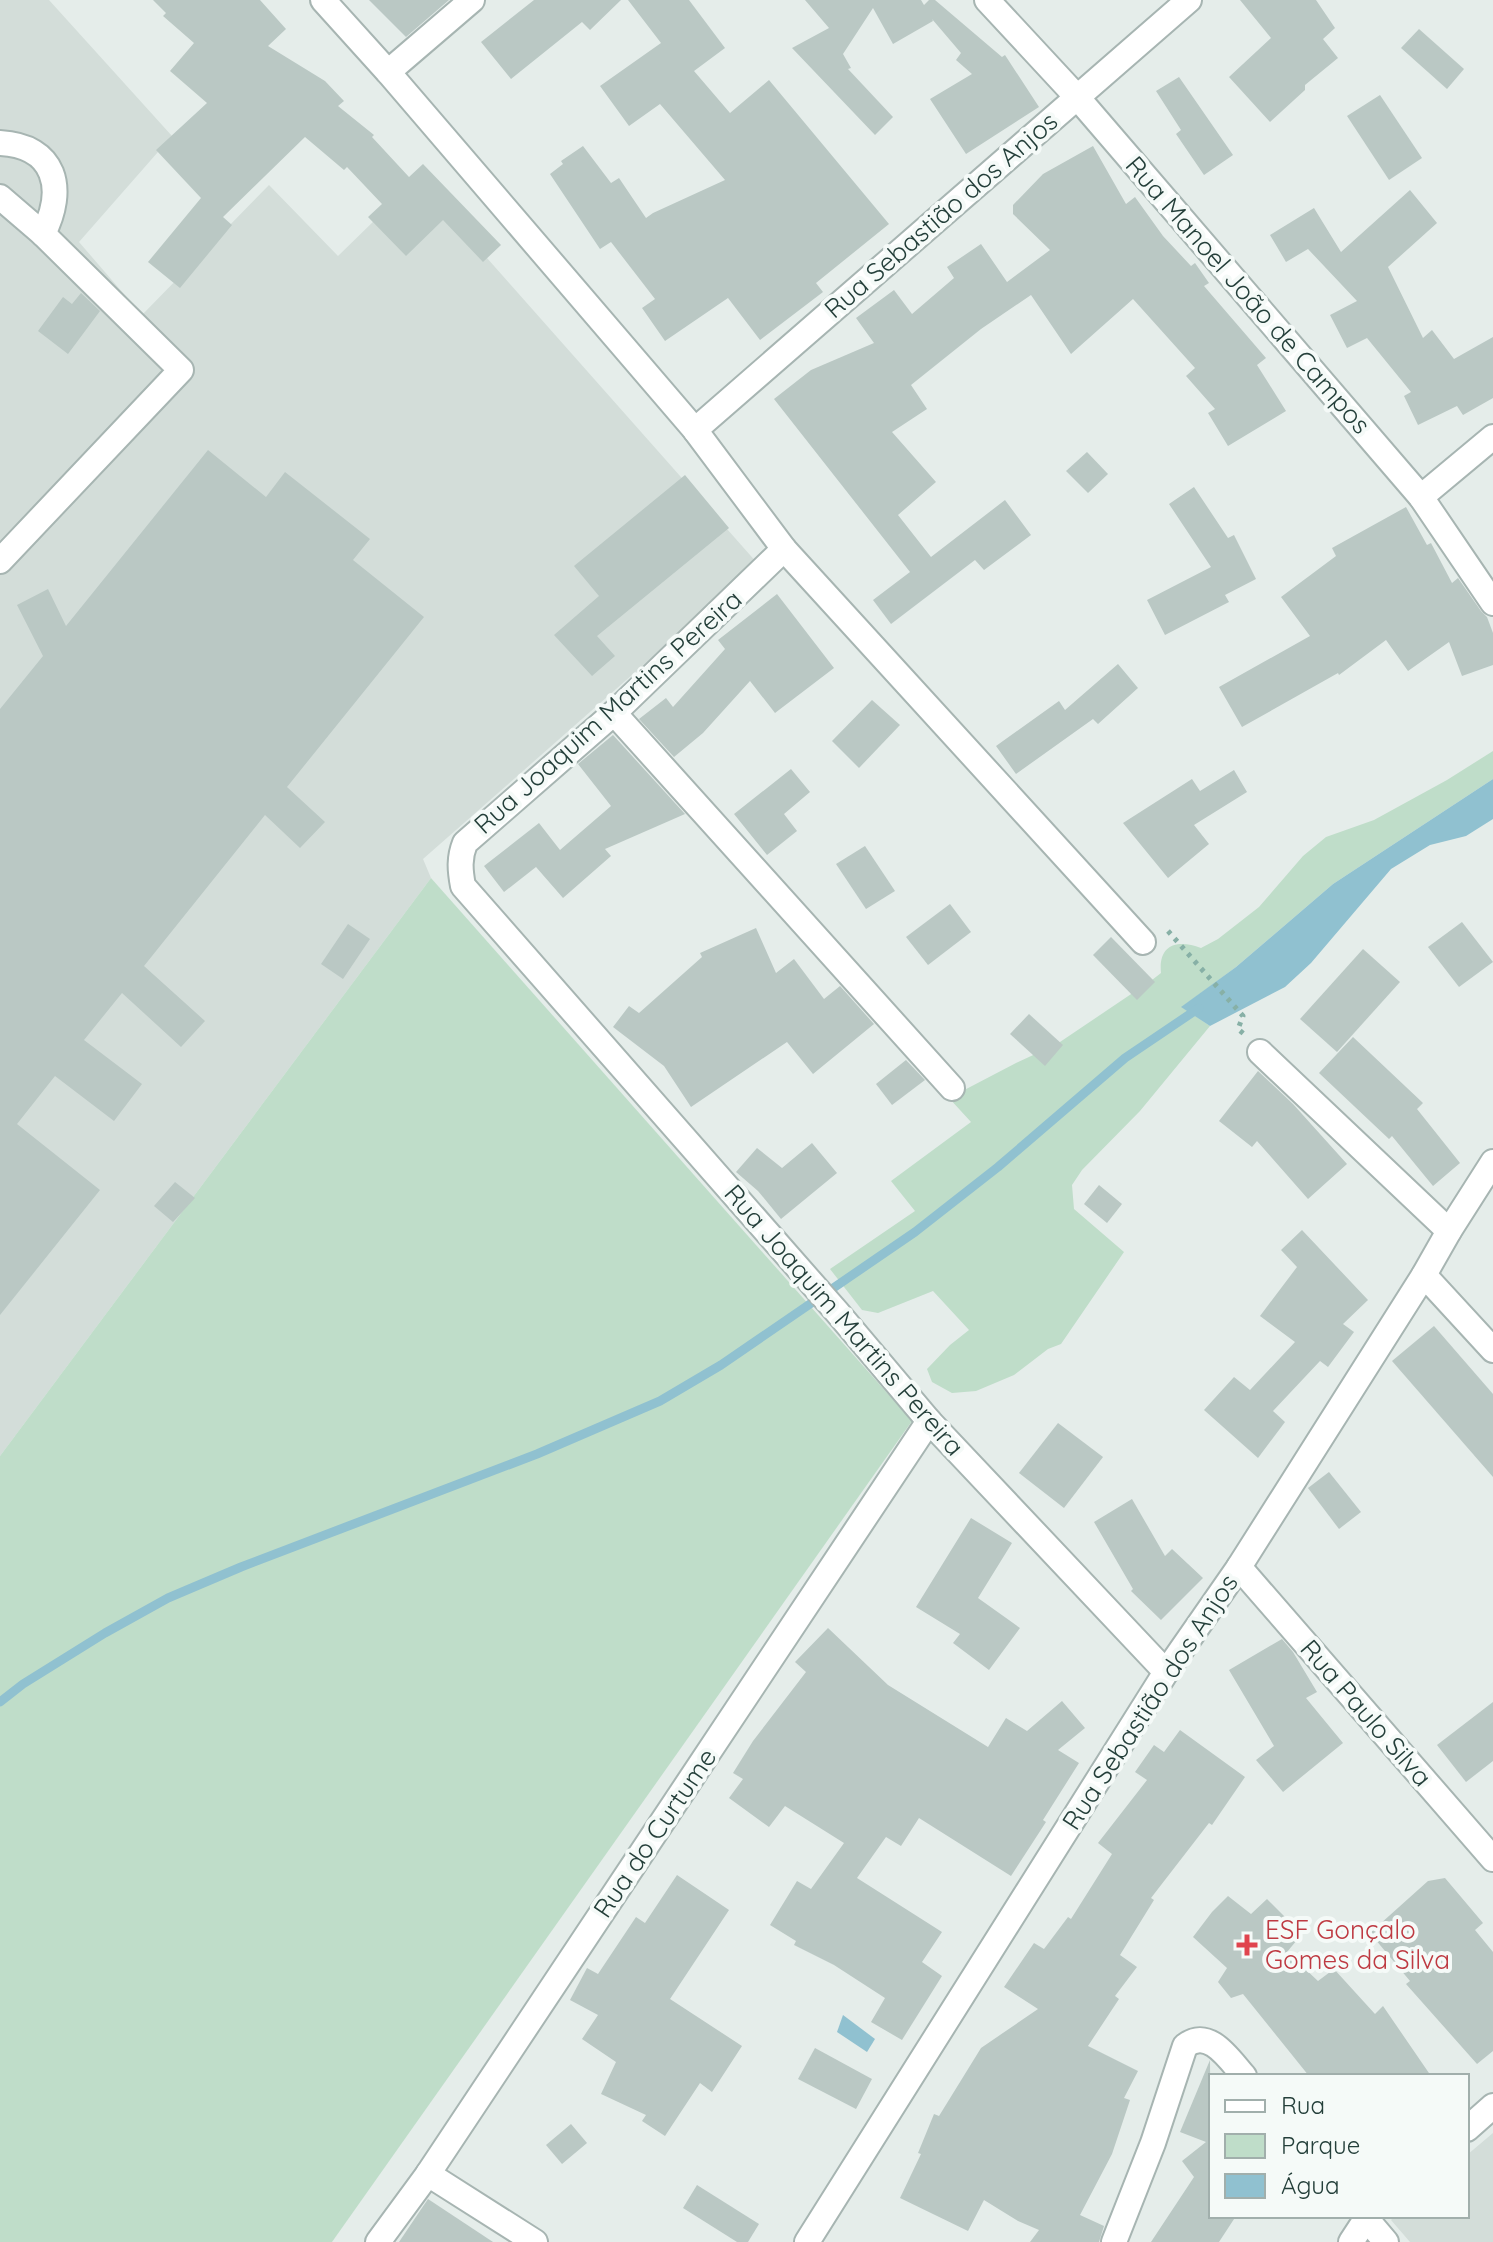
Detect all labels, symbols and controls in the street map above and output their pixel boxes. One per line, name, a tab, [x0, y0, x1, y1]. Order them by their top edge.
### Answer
street label: Rua Sebastião dos Anjos	[817, 104, 1064, 325]
street label: Rua Manoel João de Campos	[1119, 149, 1378, 440]
street label: Rua Joaquim Martins Pereira	[467, 583, 748, 841]
street label: Rua Joaquim Martins Pereira	[717, 1177, 971, 1462]
street label: Rua Sebastião dos Anjos	[1055, 1568, 1245, 1836]
street label: Rua Paulo Silva	[1294, 1632, 1439, 1793]
street label: Rua do Curtume	[586, 1742, 723, 1924]
place label: ESF Gonçalo Gomes da Silva	[1265, 1913, 1450, 1976]
marker: ESF Gonçalo Gomes da Silva	[1236, 1934, 1258, 1956]
legend	[1209, 2074, 1469, 2218]
text: Rua	[1281, 2090, 1325, 2120]
text: Parque	[1281, 2130, 1360, 2160]
text: Água	[1281, 2170, 1340, 2200]

